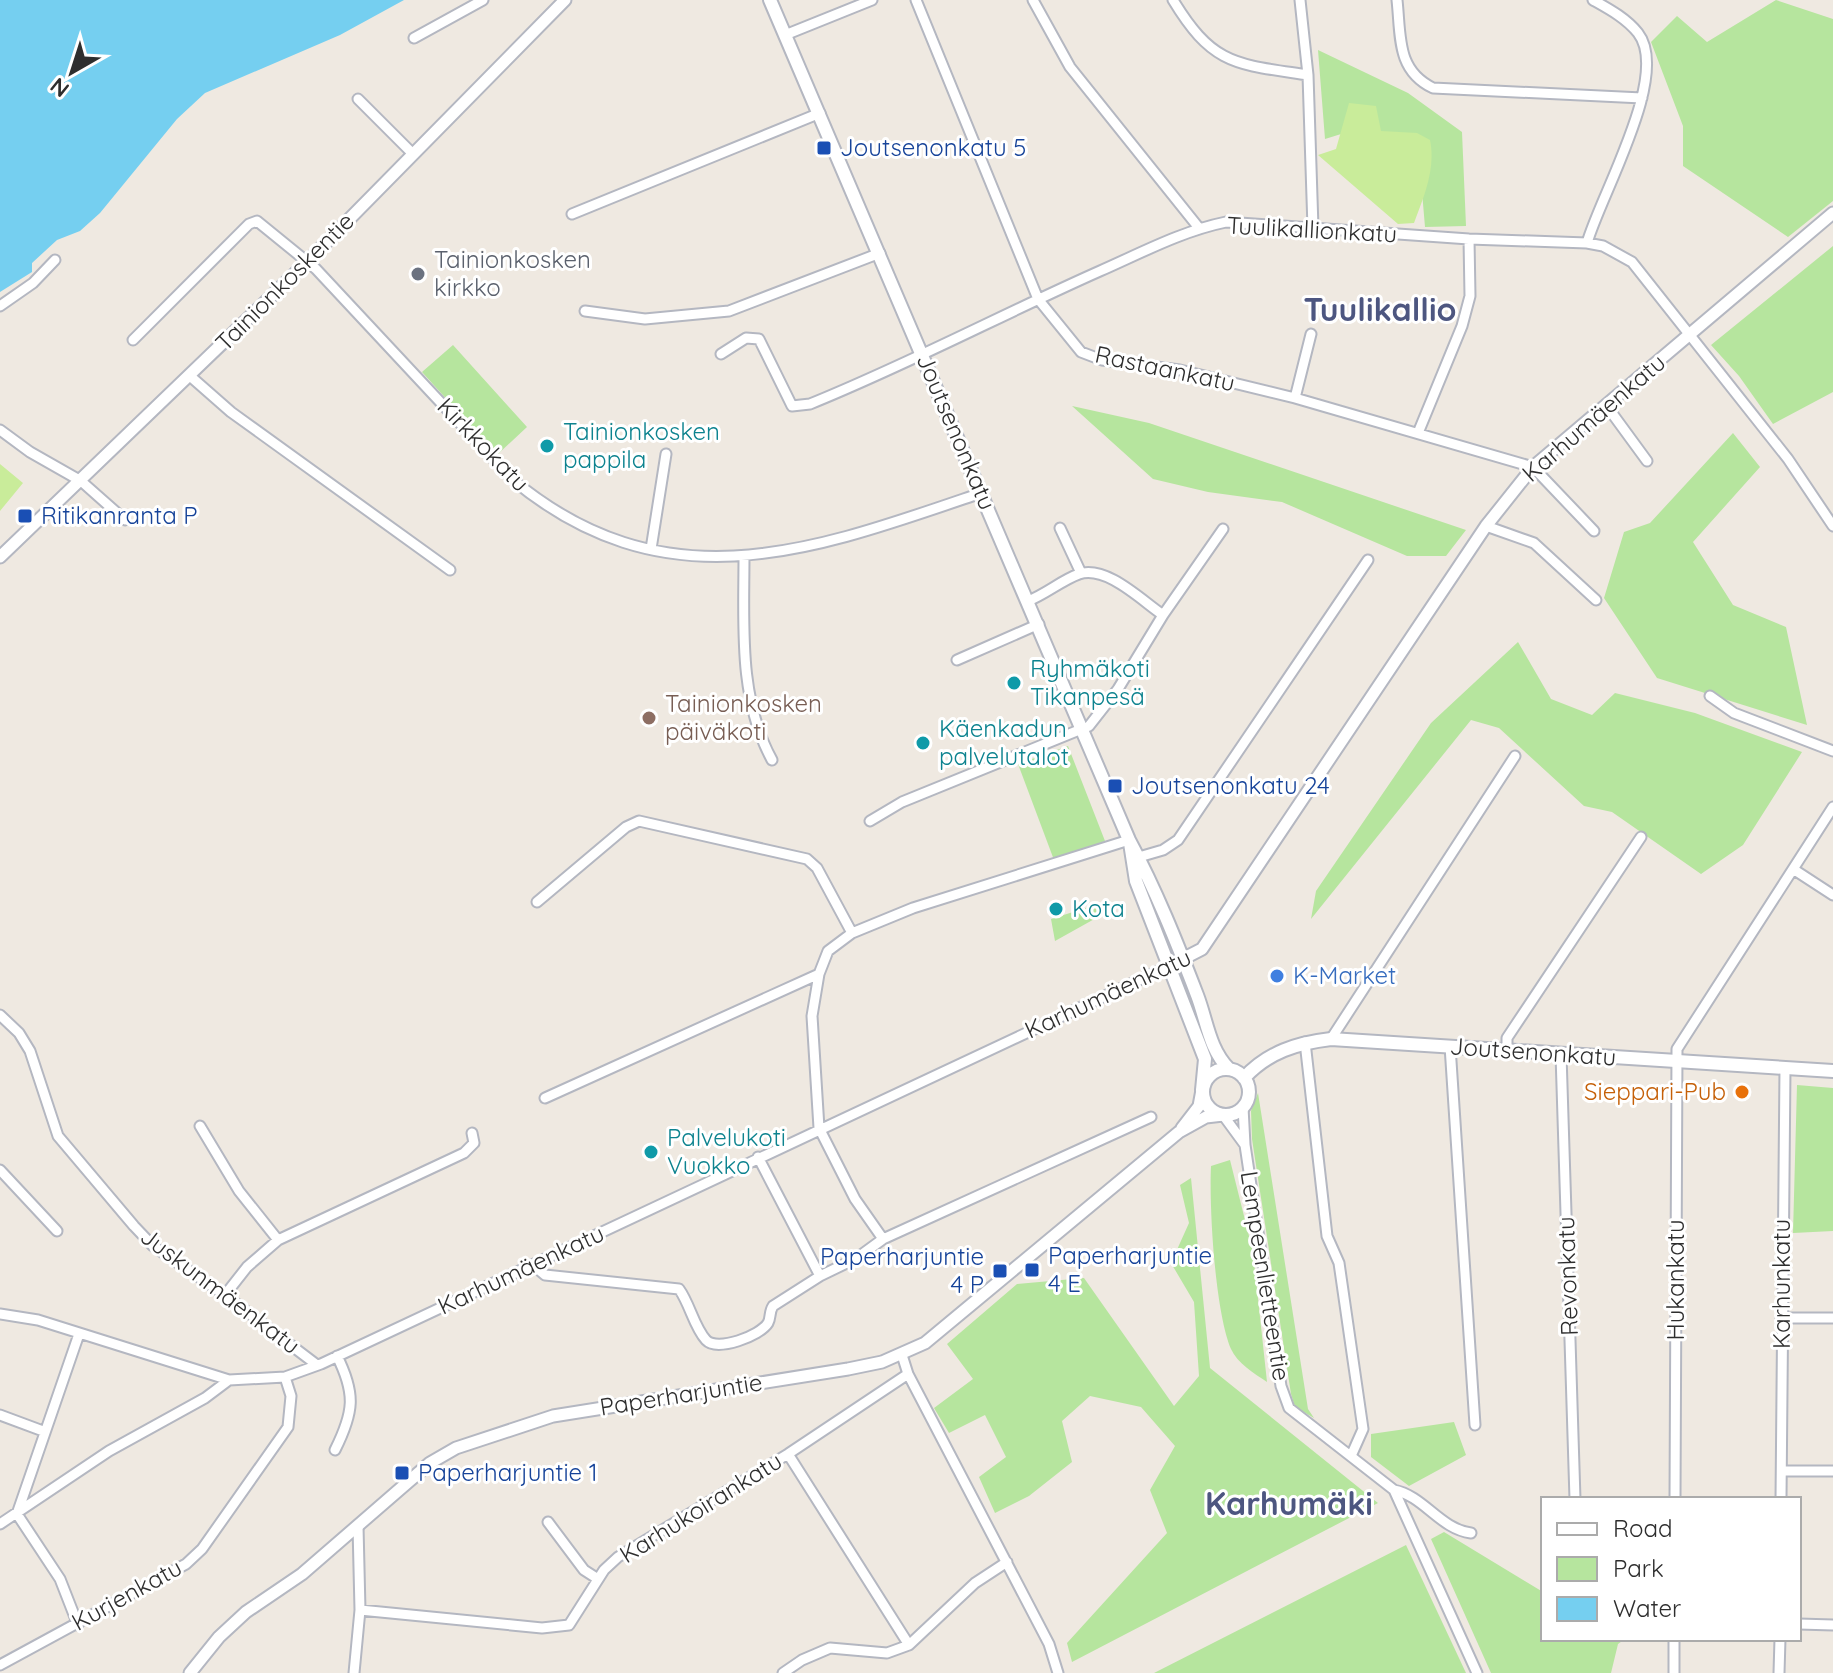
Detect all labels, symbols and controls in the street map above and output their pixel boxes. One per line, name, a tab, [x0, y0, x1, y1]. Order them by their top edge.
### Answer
north arrow	[32, 32, 112, 112]
text: N	[44, 72, 75, 104]
place label: Joutsenonkatu 5	[840, 132, 1026, 162]
marker: Joutsenonkatu 5	[815, 139, 833, 157]
street label: Tainionkoskentie	[209, 206, 360, 357]
street label: Tuulikallionkatu	[1226, 210, 1398, 248]
place label: Tainionkosken kirkko	[434, 244, 591, 302]
marker: Tainionkosken kirkko	[409, 265, 427, 283]
district label: Tuulikallio	[1304, 289, 1456, 329]
street label: Rastaankatu	[1092, 339, 1238, 397]
street label: Karhumäenkatu	[1515, 347, 1671, 488]
street label: Joutsenonkatu	[911, 349, 1003, 514]
street label: Kirkkokatu	[432, 391, 536, 498]
place label: Tainionkosken pappila	[563, 416, 720, 474]
marker: Tainionkosken pappila	[538, 437, 556, 455]
place label: Ritikanranta P	[41, 500, 198, 530]
marker: Ritikanranta P	[16, 507, 34, 525]
place label: Ryhmäkoti Tikanpesä	[1030, 653, 1150, 711]
marker: Ryhmäkoti Tikanpesä	[1005, 674, 1023, 692]
place label: Tainionkosken päiväkoti	[665, 688, 822, 746]
marker: Tainionkosken päiväkoti	[640, 709, 658, 727]
place label: Käenkadun palvelutalot	[939, 713, 1069, 771]
marker: Käenkadun palvelutalot	[914, 734, 932, 752]
place label: Joutsenonkatu 24	[1131, 770, 1330, 800]
marker: Joutsenonkatu 24	[1106, 777, 1124, 795]
place label: Kota	[1072, 893, 1125, 923]
marker: Kota	[1047, 900, 1065, 918]
street label: Karhumäenkatu	[1020, 941, 1196, 1045]
place label: K-Market	[1293, 960, 1396, 990]
marker: K-Market	[1268, 967, 1286, 985]
street label: Joutsenonkatu	[1449, 1030, 1617, 1072]
place label: Sieppari-Pub	[1584, 1076, 1726, 1106]
marker: Sieppari-Pub	[1733, 1083, 1751, 1101]
place label: Palvelukoti Vuokko	[667, 1122, 786, 1180]
marker: Palvelukoti Vuokko	[642, 1143, 660, 1161]
street label: Lempeenlietteentie	[1235, 1169, 1297, 1383]
street label: Revonkatu	[1550, 1216, 1584, 1336]
street label: Karhumäenkatu	[433, 1217, 609, 1321]
street label: Hukankatu	[1660, 1219, 1690, 1341]
street label: Karhunkatu	[1766, 1219, 1796, 1349]
street label: Juskunmäenkatu	[135, 1220, 306, 1360]
place label: Paperharjuntie 4 E	[1048, 1240, 1212, 1298]
place label: Paperharjuntie 4 P	[820, 1241, 984, 1299]
marker: Paperharjuntie 4 E	[1023, 1261, 1041, 1279]
marker: Paperharjuntie 4 P	[991, 1262, 1009, 1280]
street label: Paperharjuntie	[597, 1366, 764, 1422]
street label: Karhukoirankatu	[614, 1445, 787, 1569]
place label: Paperharjuntie 1	[418, 1457, 598, 1487]
marker: Paperharjuntie 1	[393, 1464, 411, 1482]
district label: Karhumäki	[1205, 1483, 1373, 1523]
legend	[1541, 1497, 1801, 1641]
text: Road	[1613, 1513, 1673, 1543]
street label: Kurjenkatu	[66, 1552, 187, 1637]
text: Park	[1613, 1553, 1664, 1583]
text: Water	[1613, 1593, 1681, 1623]

